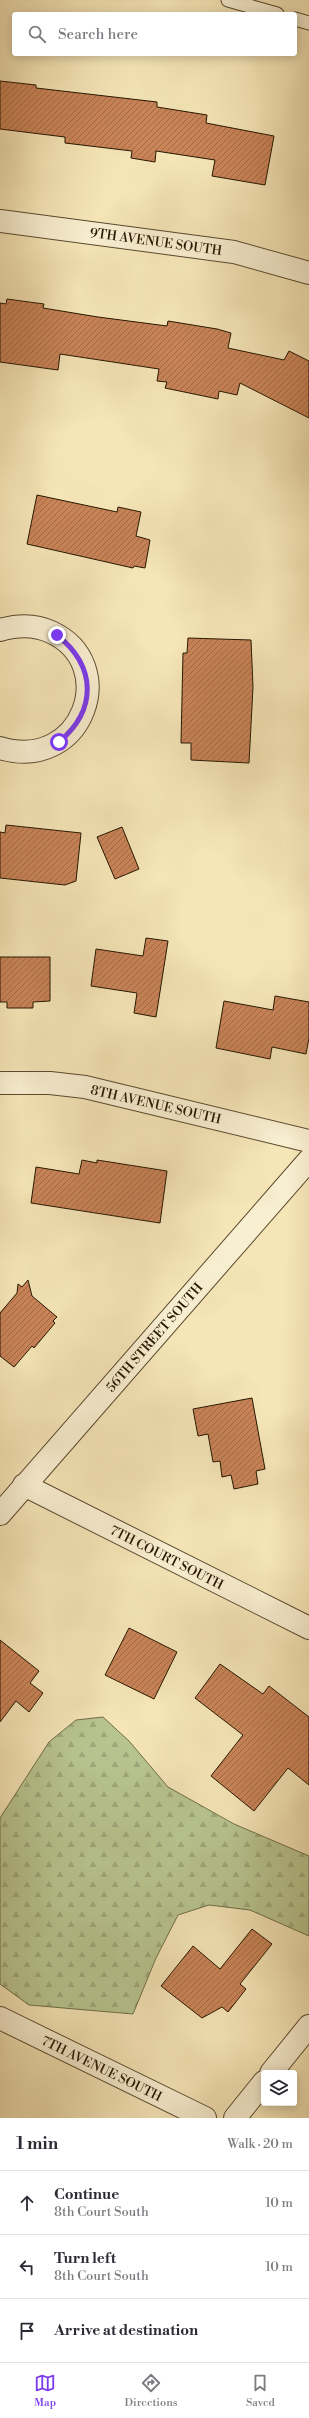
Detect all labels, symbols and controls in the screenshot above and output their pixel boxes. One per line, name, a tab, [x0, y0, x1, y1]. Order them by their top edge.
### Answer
search box	[12, 12, 297, 56]
icon: search	[26, 23, 48, 45]
text: Search here	[58, 25, 138, 44]
street label: 9TH AVENUE SOUTH	[89, 225, 224, 259]
route end	[48, 626, 66, 644]
route start	[50, 733, 68, 751]
street label: 8TH AVENUE SOUTH	[89, 1082, 223, 1128]
street label: 56TH STREET SOUTH	[103, 1279, 207, 1395]
street label: 7TH COURT SOUTH	[107, 1522, 226, 1594]
street label: 7TH AVENUE SOUTH	[39, 2033, 165, 2105]
map controls	[261, 2070, 297, 2106]
button: layers	[261, 2070, 297, 2106]
text: 1 min	[16, 2133, 58, 2155]
text: Walk · 20 m	[227, 2136, 293, 2152]
text: Continue	[54, 2185, 119, 2204]
icon: ahead	[16, 2192, 38, 2214]
text: 10 m	[265, 2195, 293, 2211]
text: 8th Court South	[54, 2204, 149, 2220]
text: Turn left	[54, 2249, 116, 2268]
icon: left	[16, 2256, 38, 2278]
text: 10 m	[265, 2259, 293, 2275]
text: 8th Court South	[54, 2268, 149, 2284]
icon: arrive	[16, 2320, 38, 2342]
text: Arrive at destination	[54, 2321, 198, 2340]
tab: Map	[34, 2372, 56, 2410]
tab: Directions	[125, 2372, 178, 2410]
tab: Saved	[246, 2372, 275, 2410]

